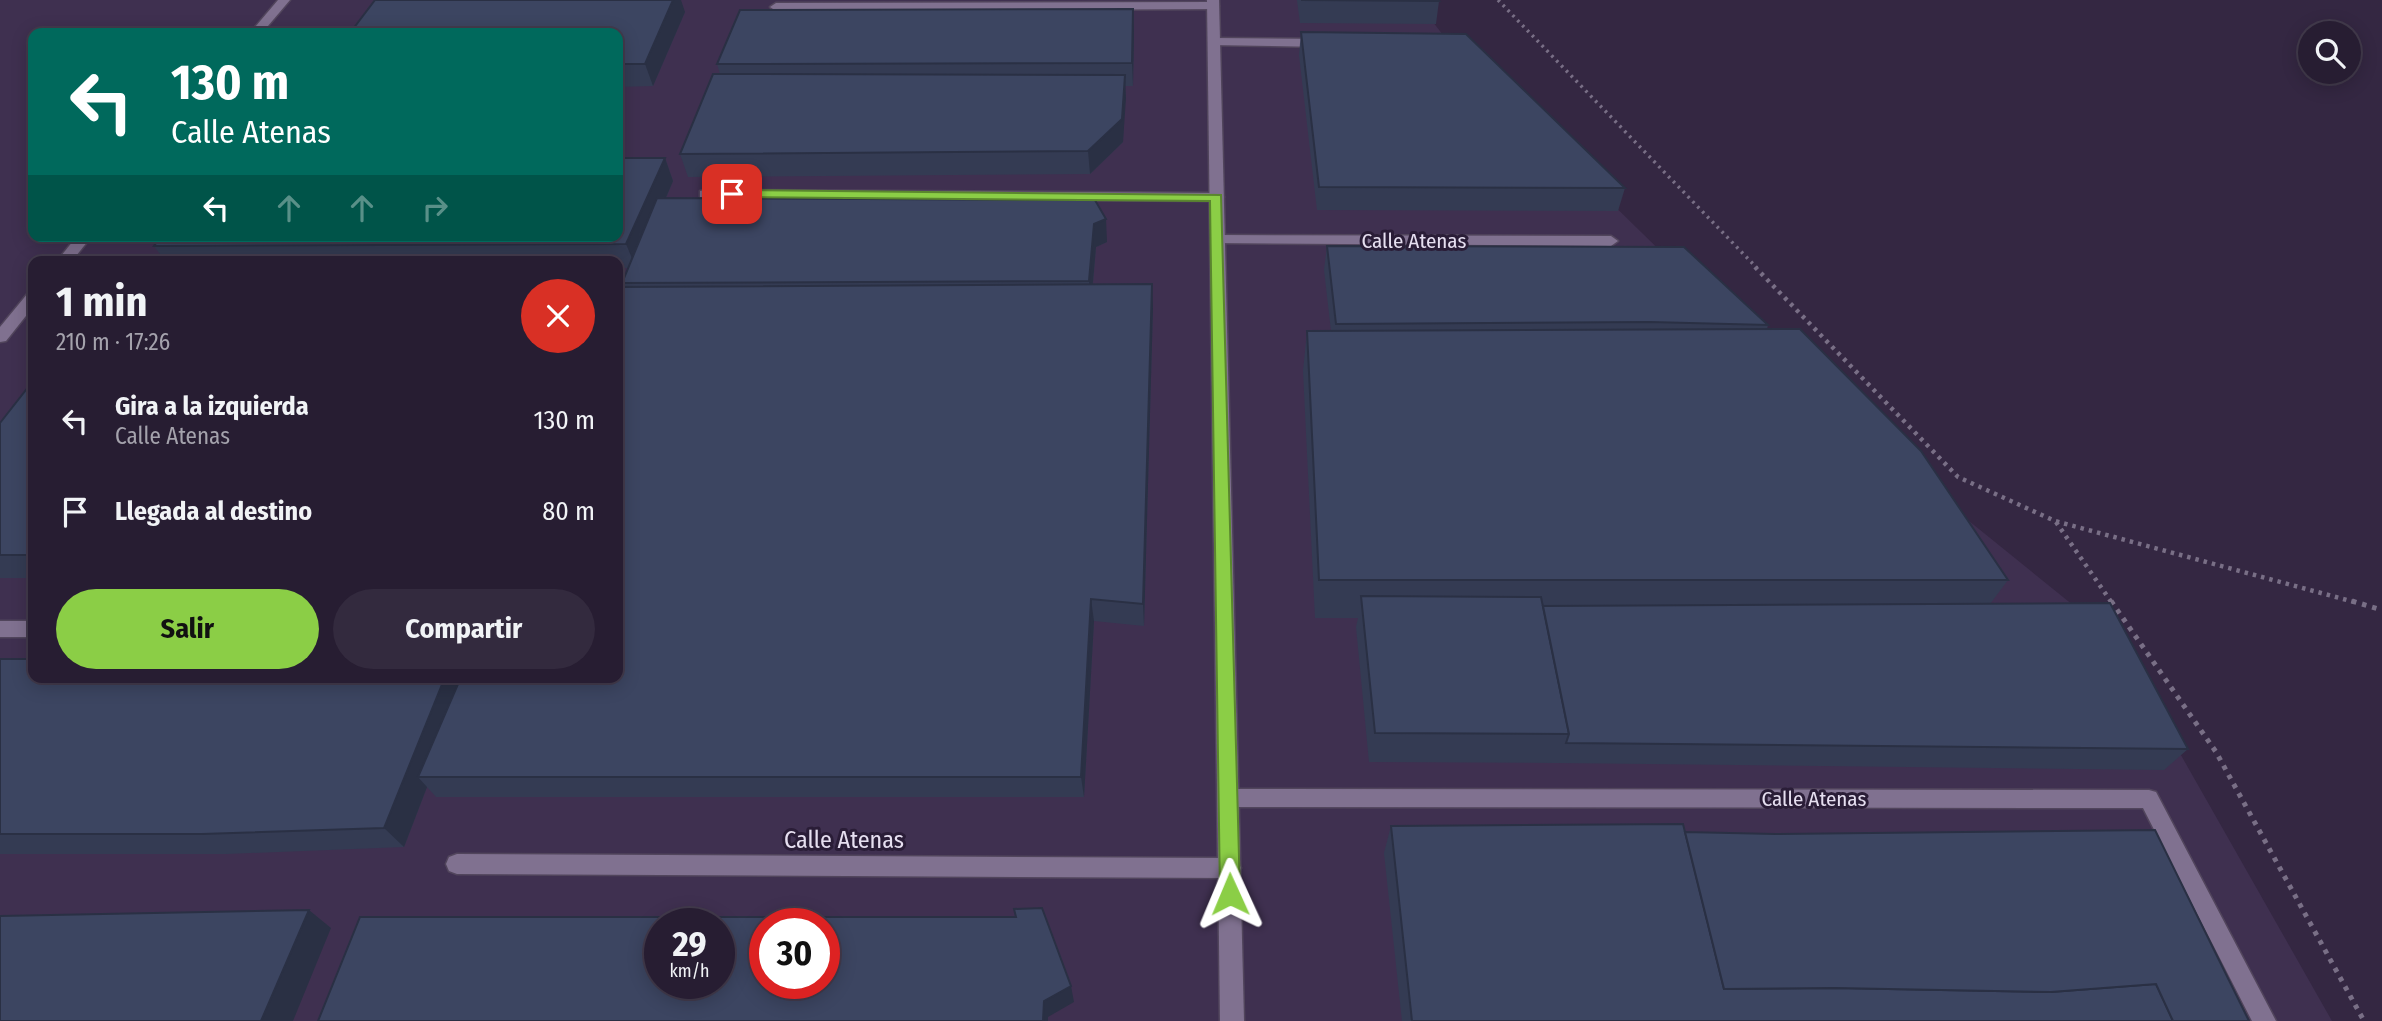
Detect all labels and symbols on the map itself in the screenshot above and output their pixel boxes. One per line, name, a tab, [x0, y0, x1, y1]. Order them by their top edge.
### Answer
pin	[702, 164, 762, 224]
street label: Calle Atenas	[1362, 228, 1467, 254]
street label: Calle Atenas	[1762, 786, 1867, 812]
street label: Calle Atenas	[784, 826, 904, 854]
position arrow	[1193, 857, 1267, 931]
speed limit sign: 30	[749, 908, 840, 999]

